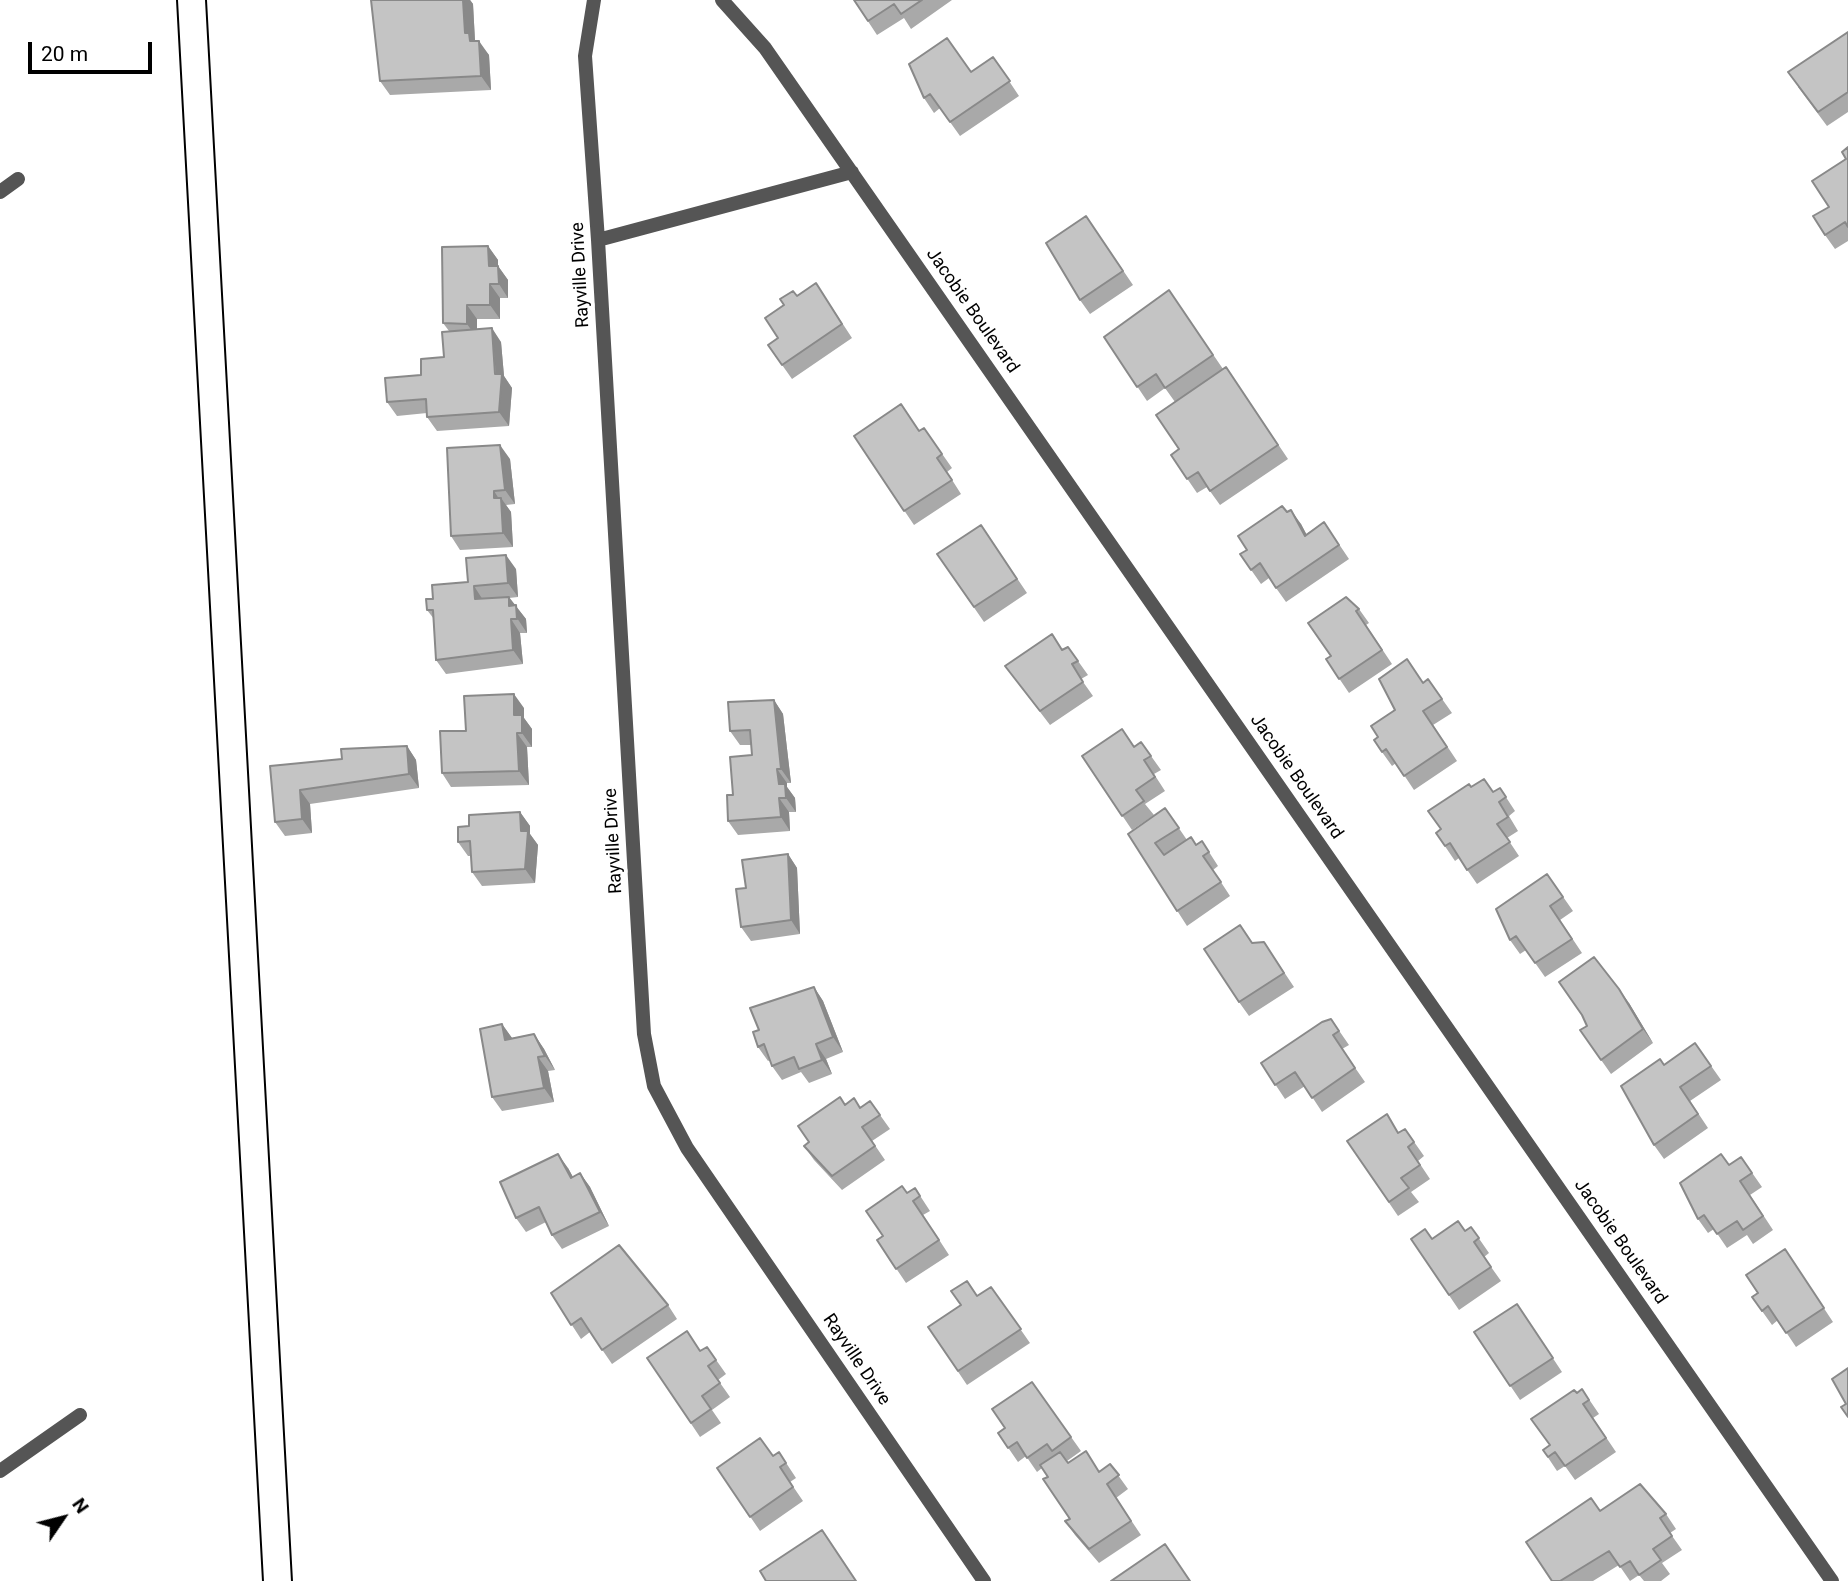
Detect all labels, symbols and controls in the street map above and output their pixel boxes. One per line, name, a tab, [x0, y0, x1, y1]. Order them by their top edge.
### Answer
scale bar	[32, 28, 156, 72]
text: 20 m	[41, 42, 88, 66]
street label: Rayville Drive	[567, 222, 595, 328]
street label: Jacobie Boulevard	[921, 244, 1023, 378]
street label: Jacobie Boulevard	[1245, 710, 1347, 844]
street label: Rayville Drive	[600, 788, 628, 894]
street label: Jacobie Boulevard	[1569, 1175, 1671, 1309]
street label: Rayville Drive	[818, 1310, 894, 1410]
north arrow	[28, 1483, 98, 1553]
text: N	[67, 1494, 94, 1518]

